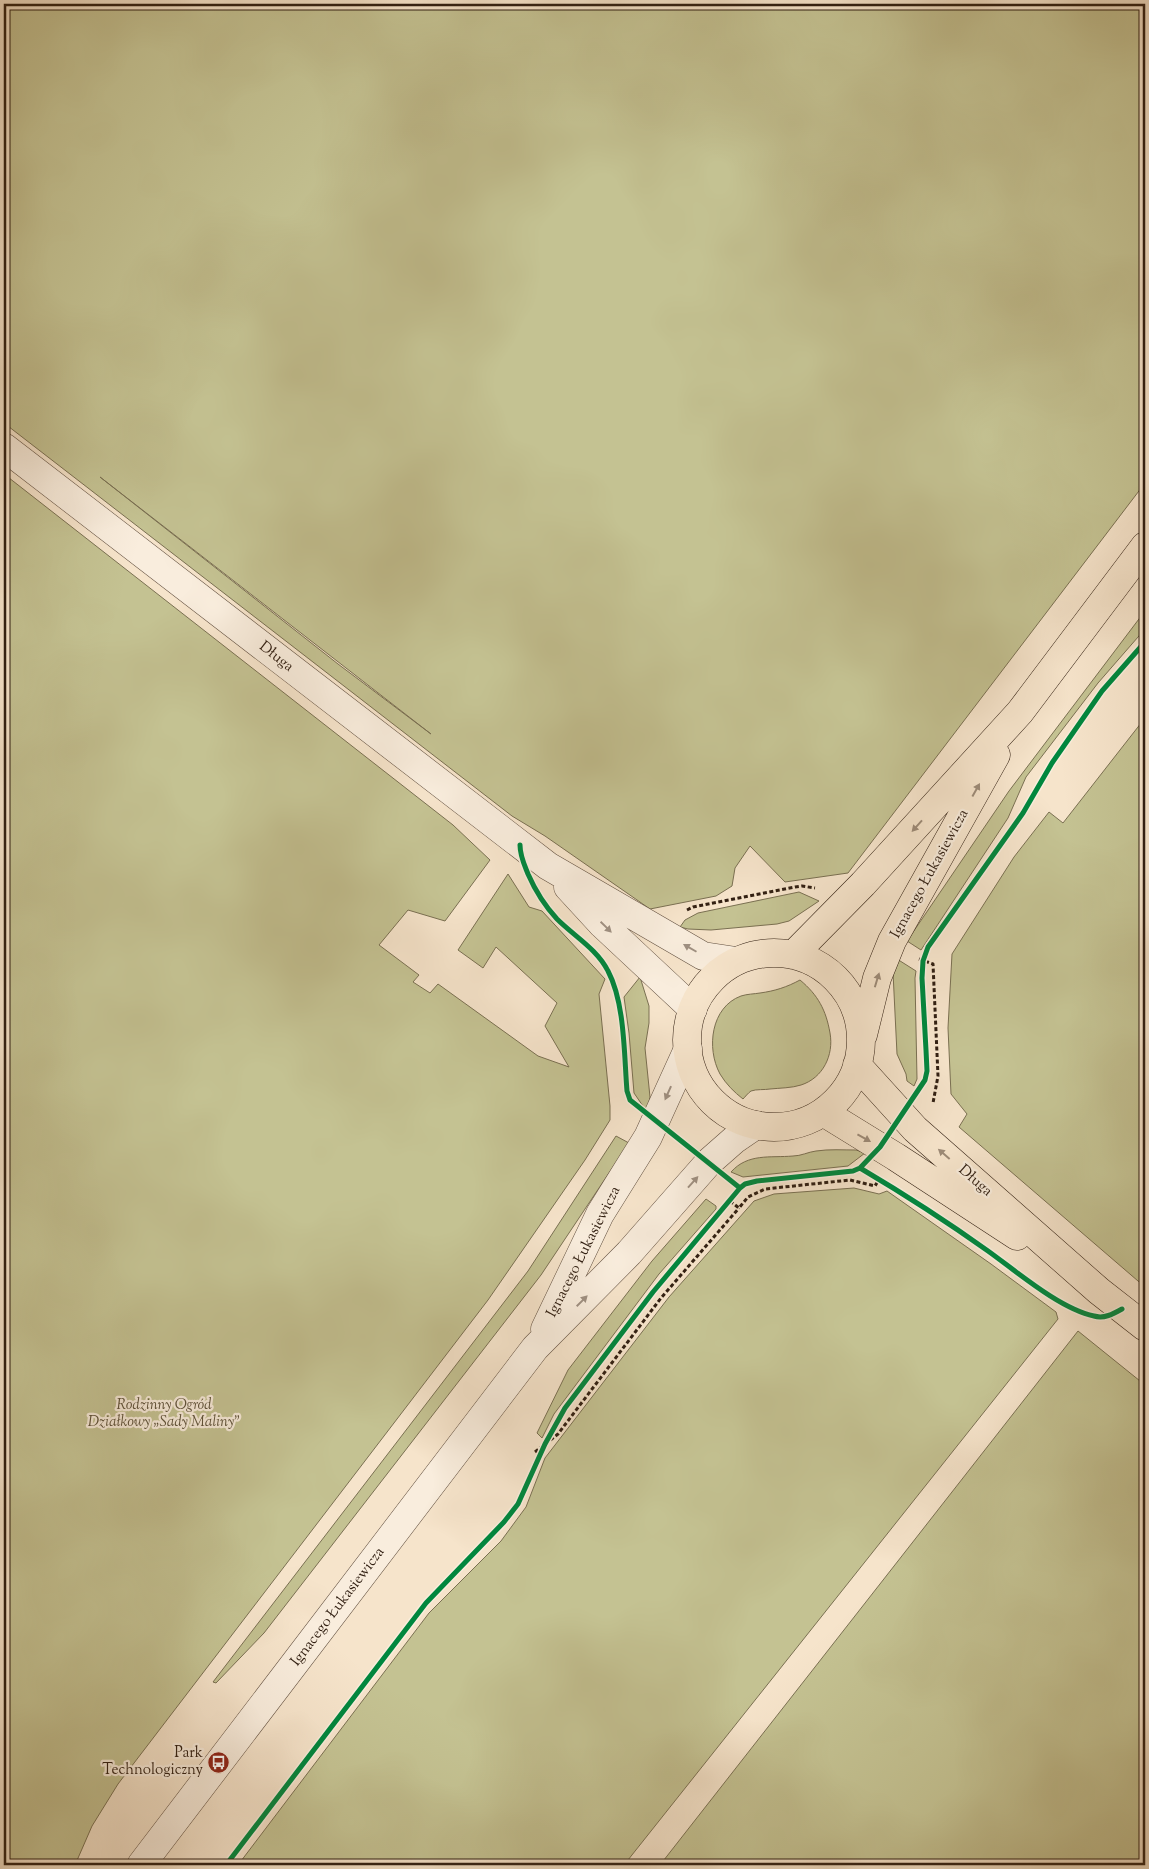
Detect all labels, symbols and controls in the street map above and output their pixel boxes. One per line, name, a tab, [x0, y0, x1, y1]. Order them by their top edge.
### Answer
street label: Długa	[254, 637, 298, 677]
one-way arrow	[972, 783, 981, 796]
street label: Ignacego Łukasiewicza	[886, 806, 974, 942]
one-way arrow	[911, 819, 922, 832]
one-way arrow	[600, 921, 612, 933]
one-way arrow	[684, 944, 697, 953]
one-way arrow	[873, 972, 881, 987]
one-way arrow	[663, 1086, 671, 1100]
one-way arrow	[857, 1134, 871, 1142]
one-way arrow	[938, 1149, 951, 1160]
street label: Długa	[953, 1160, 997, 1202]
one-way arrow	[687, 1176, 698, 1189]
street label: Ignacego Łukasiewicza	[542, 1183, 626, 1321]
one-way arrow	[576, 1295, 588, 1307]
park label: Rodzinny Ogród Działkowy „Sady Maliny”	[88, 1395, 240, 1433]
street label: Ignacego Łukasiewicza	[286, 1543, 390, 1671]
place label: Park Technologiczny	[102, 1743, 204, 1781]
bus stop icon: Park Technologiczny	[207, 1750, 231, 1774]

